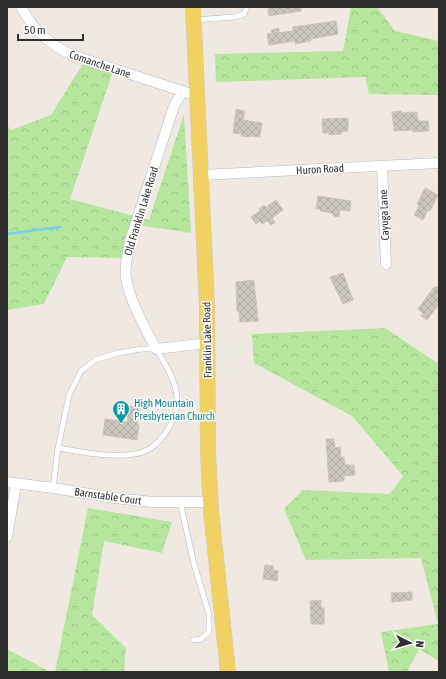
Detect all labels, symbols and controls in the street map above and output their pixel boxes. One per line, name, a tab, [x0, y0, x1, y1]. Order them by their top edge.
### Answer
scale bar	[18, 16, 83, 42]
text: 50 m	[24, 23, 46, 37]
street label: Comanche Lane	[68, 48, 132, 80]
street label: Huron Road	[296, 162, 344, 176]
street label: Old Franklin Lake Road	[122, 165, 160, 257]
street label: Cayuga Lane	[377, 189, 391, 241]
street label: Franklin Lake Road	[200, 302, 214, 378]
place label: High Mountain Presbyterian Church	[134, 397, 215, 422]
building icon: High Mountain Presbyterian Church	[111, 399, 131, 424]
street label: Barnstable Court	[74, 485, 142, 507]
north arrow	[390, 623, 430, 663]
text: N	[414, 640, 426, 648]

